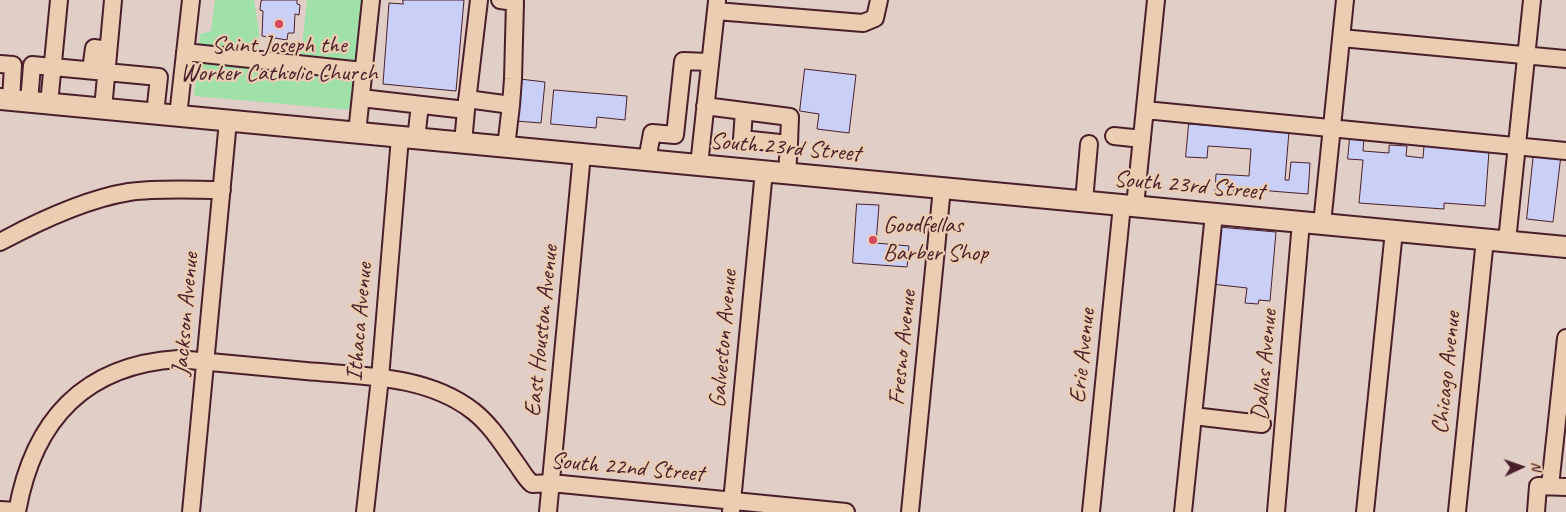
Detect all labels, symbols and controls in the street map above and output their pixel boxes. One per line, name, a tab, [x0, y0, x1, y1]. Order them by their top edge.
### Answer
marker: Saint Joseph the Worker Catholic Church	[273, 18, 285, 30]
place label: Saint Joseph the Worker Catholic Church	[180, 32, 378, 88]
street label: South 23rd Street	[708, 127, 862, 169]
street label: South 23rd Street	[1112, 165, 1266, 207]
place label: Goodfellas Barber Shop	[883, 212, 988, 268]
marker: Goodfellas Barber Shop	[867, 234, 879, 246]
street label: East Houston Avenue	[519, 244, 565, 418]
street label: Jackson Avenue	[166, 251, 206, 377]
street label: Ithaca Avenue	[340, 262, 380, 382]
street label: Galveston Avenue	[704, 269, 744, 409]
street label: Fresno Avenue	[883, 289, 923, 407]
street label: Erie Avenue	[1064, 307, 1102, 405]
street label: Dallas Avenue	[1246, 308, 1284, 422]
street label: Chicago Avenue	[1426, 310, 1468, 436]
north arrow	[1496, 442, 1546, 492]
street label: South 22nd Street	[549, 447, 705, 489]
text: N	[1528, 461, 1545, 471]

